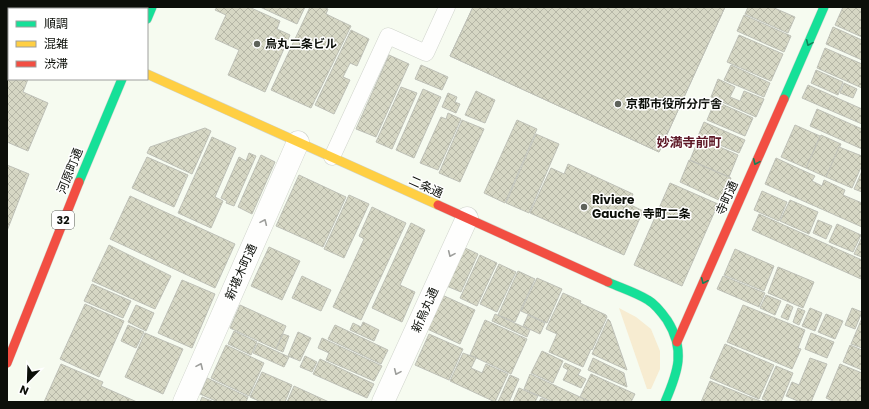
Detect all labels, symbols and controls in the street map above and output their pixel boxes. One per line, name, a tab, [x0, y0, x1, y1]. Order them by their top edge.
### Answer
legend	[8, 8, 148, 80]
text: 順調	[44, 15, 68, 32]
text: 混雑	[44, 35, 68, 52]
place label: 烏丸二条ビル	[265, 35, 337, 52]
marker: 烏丸二条ビル	[252, 39, 262, 49]
one-way arrow	[805, 39, 813, 46]
text: 渋滞	[44, 55, 68, 72]
place label: 京都市役所分庁舎	[626, 95, 722, 112]
marker: 京都市役所分庁舎	[613, 99, 623, 109]
district label: 妙満寺前町	[656, 133, 722, 152]
street label: 河原町通	[53, 145, 86, 196]
one-way arrow	[753, 157, 761, 165]
street label: 二条通	[406, 171, 446, 202]
street label: 寺町通	[711, 178, 742, 218]
place label: Riviere Gauche 寺町二条	[592, 191, 691, 222]
marker: Riviere Gauche 寺町二条	[579, 202, 589, 212]
road number: 32	[52, 211, 74, 229]
one-way arrow	[259, 218, 267, 225]
street label: 新堪木町通	[221, 241, 261, 303]
one-way arrow	[448, 249, 456, 257]
one-way arrow	[701, 276, 709, 284]
street label: 新烏丸通	[407, 284, 442, 335]
north arrow	[8, 361, 48, 401]
one-way arrow	[195, 363, 203, 371]
one-way arrow	[394, 367, 402, 375]
text: N	[17, 381, 31, 399]

